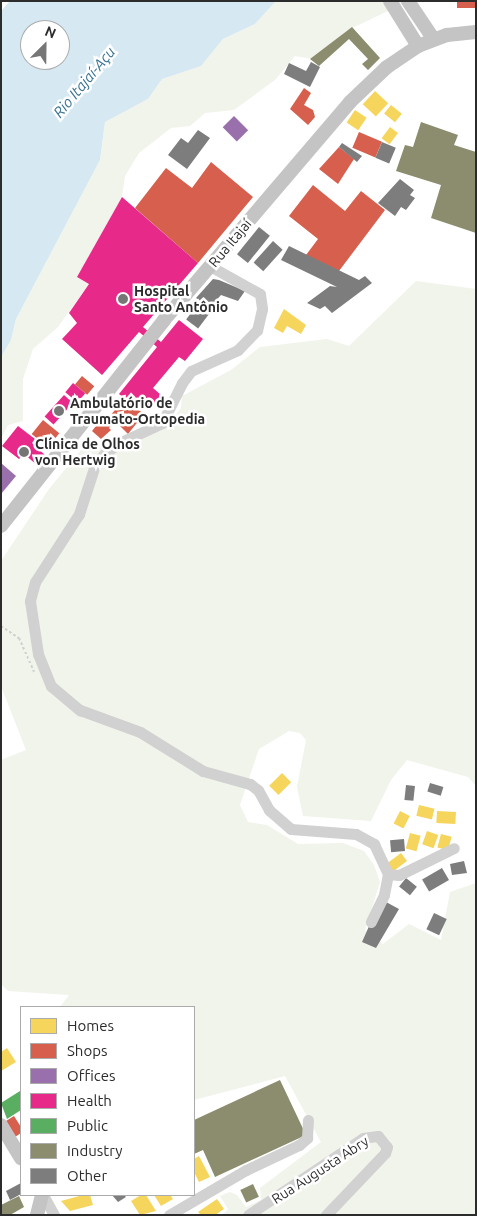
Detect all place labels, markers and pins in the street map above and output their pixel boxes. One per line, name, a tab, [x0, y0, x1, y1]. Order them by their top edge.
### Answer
place label: Hospital Santo Antônio	[134, 283, 228, 316]
marker: Hospital Santo Antônio	[116, 292, 130, 306]
place label: Ambulatório de Traumato-Ortopedia	[70, 395, 205, 428]
marker: Ambulatório de Traumato-Ortopedia	[52, 404, 66, 418]
place label: Clínica de Olhos von Hertwig	[35, 436, 140, 468]
marker: Clínica de Olhos von Hertwig	[17, 445, 31, 459]

